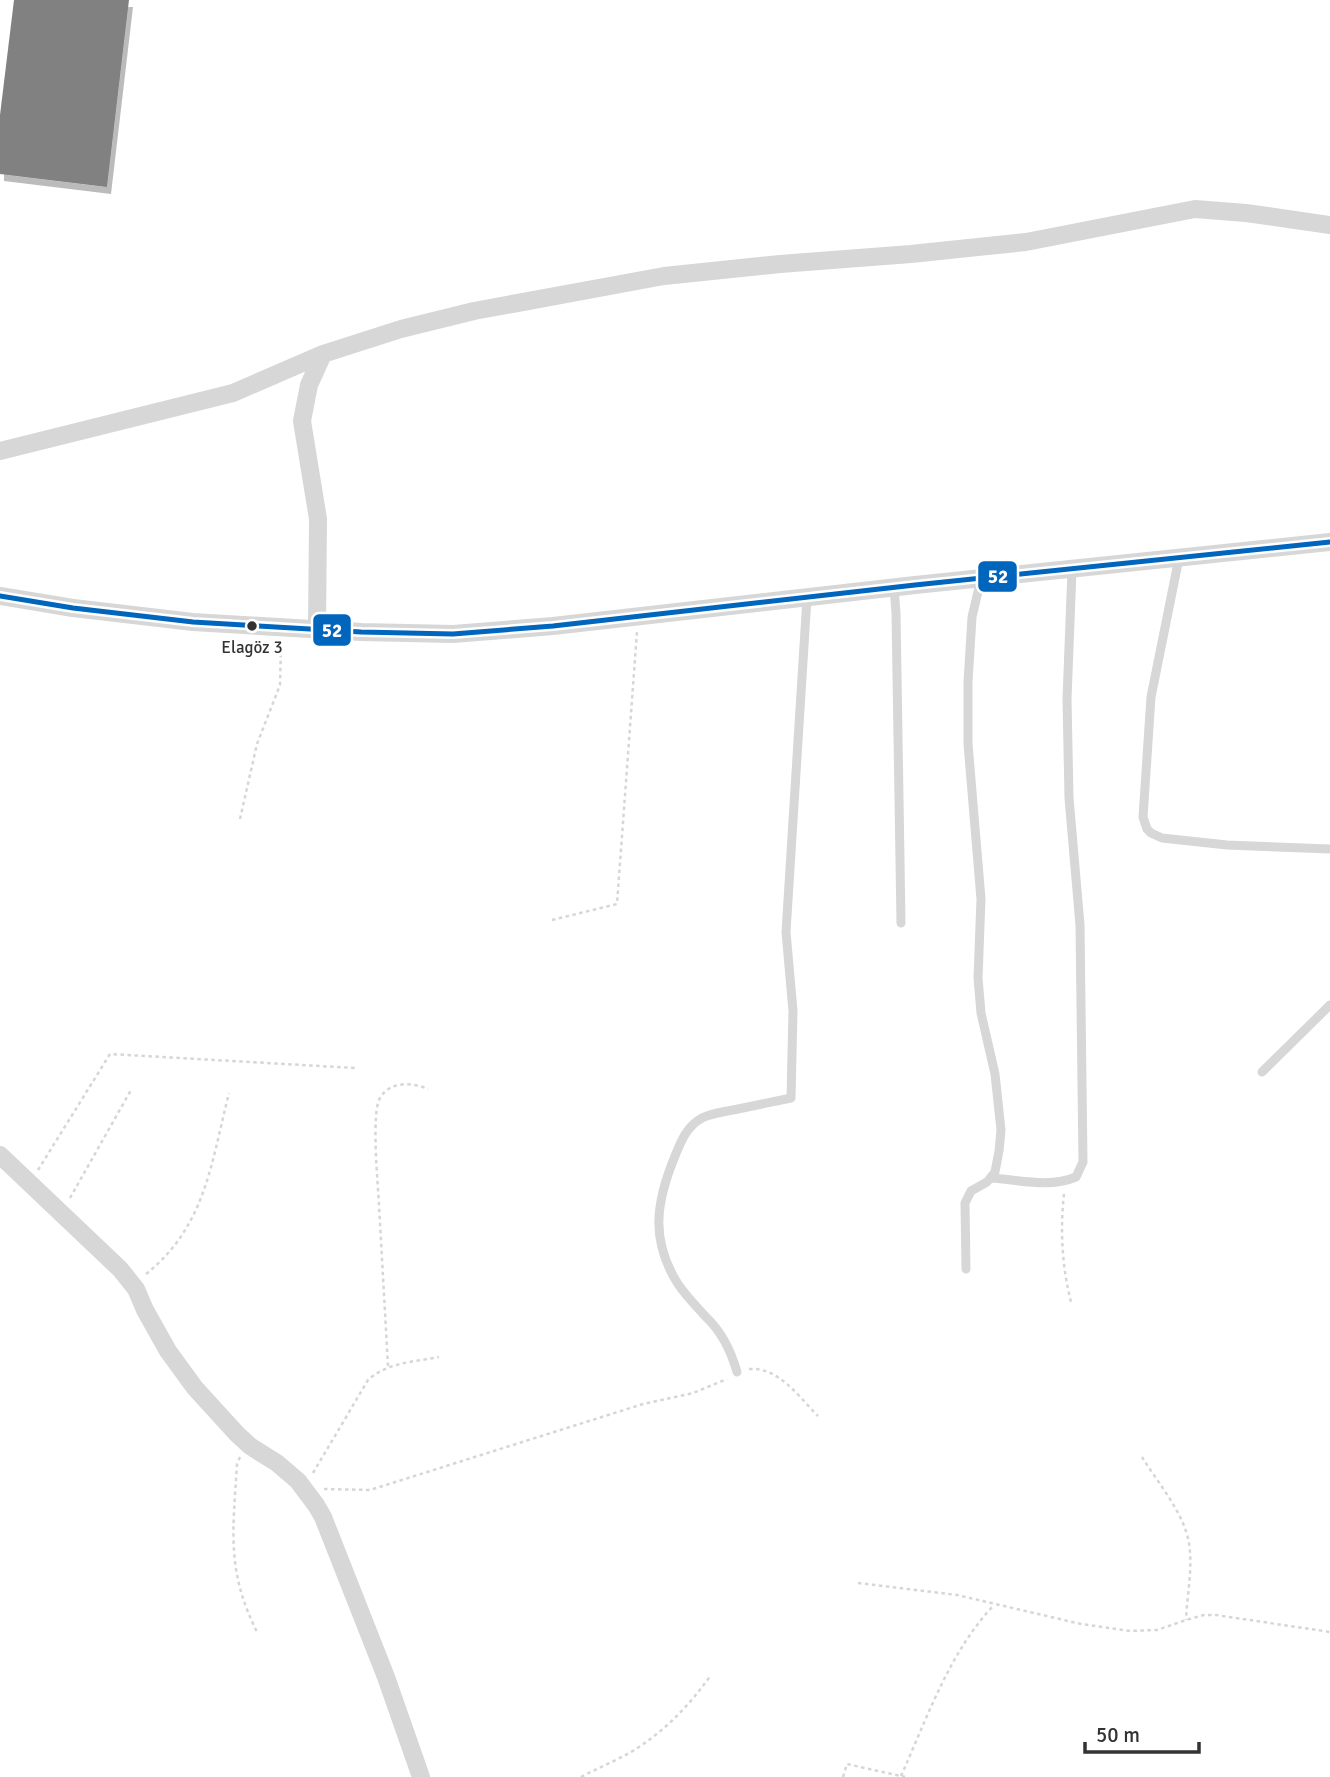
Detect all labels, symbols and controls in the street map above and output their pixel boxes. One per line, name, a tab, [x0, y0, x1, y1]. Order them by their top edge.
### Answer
line badge: 52	[977, 560, 1018, 593]
text: 52	[988, 565, 1008, 589]
line badge: 52	[312, 613, 352, 647]
marker: Elagöz 3	[245, 619, 259, 633]
text: 52	[322, 619, 342, 643]
place label: Elagöz 3	[221, 637, 283, 658]
scale bar	[1085, 1710, 1199, 1754]
text: 50 m	[1096, 1722, 1140, 1748]

